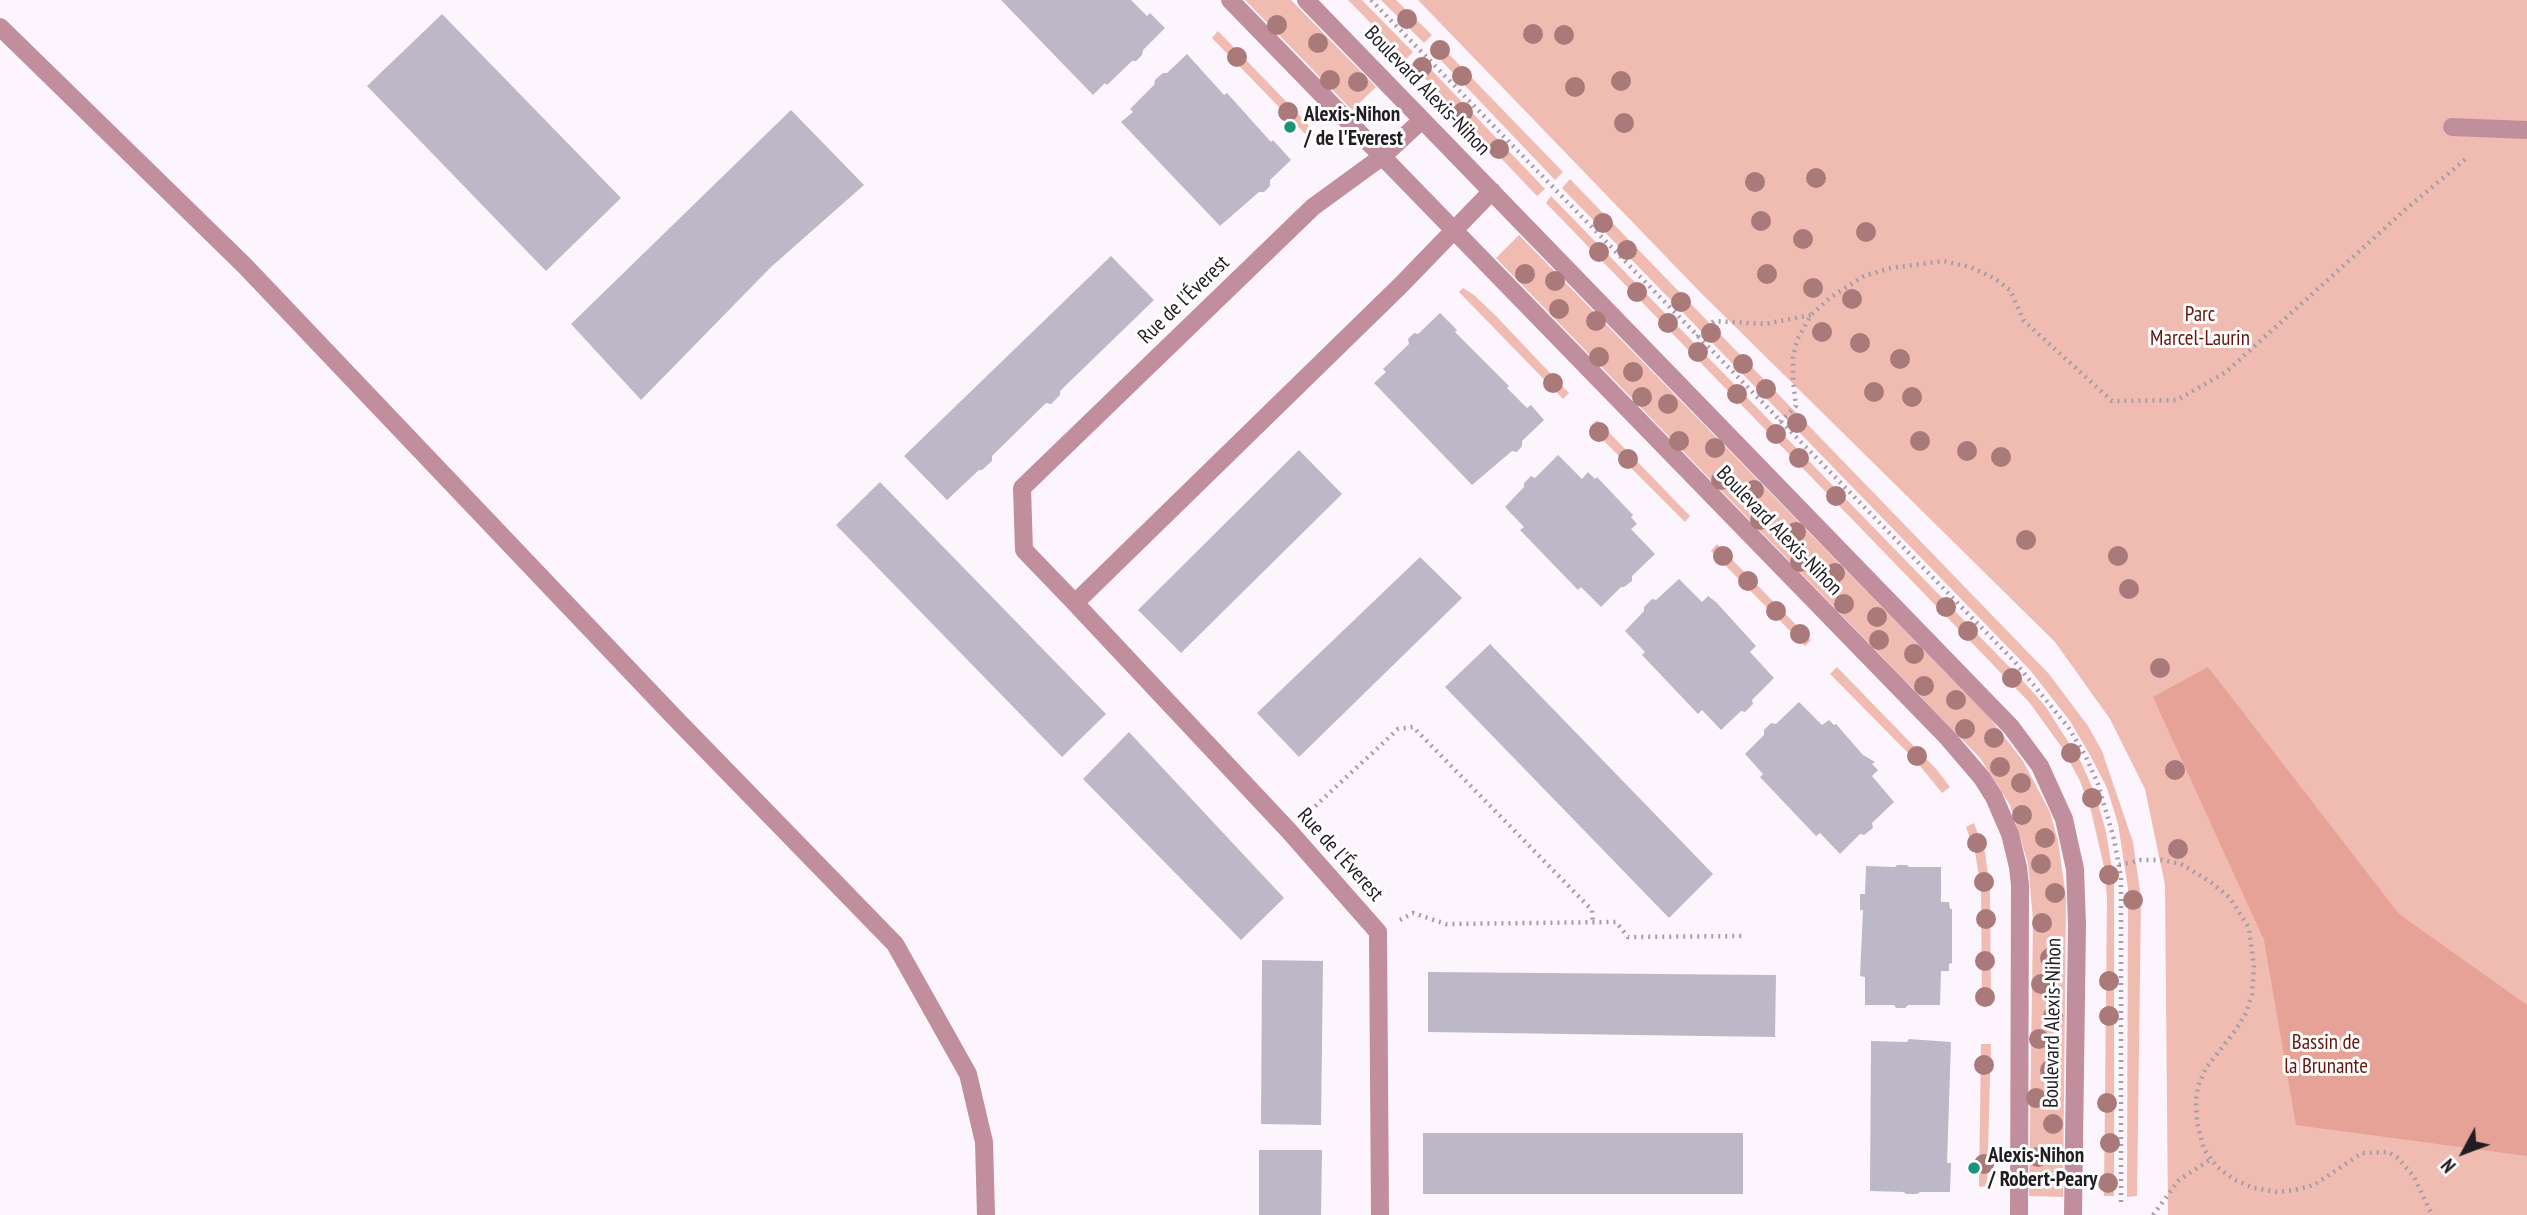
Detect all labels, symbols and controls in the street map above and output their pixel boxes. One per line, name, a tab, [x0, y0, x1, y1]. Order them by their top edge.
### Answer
street label: Boulevard Alexis-Nihon	[1359, 21, 1495, 161]
place label: Alexis-Nihon / de l'Everest	[1304, 102, 1403, 152]
marker: Alexis-Nihon / de l'Everest	[1282, 119, 1298, 135]
street label: Rue de l'Éverest	[1133, 251, 1235, 349]
park label: Parc Marcel-Laurin	[2150, 302, 2250, 352]
street label: Boulevard Alexis-Nihon	[1711, 461, 1847, 601]
street label: Rue de l'Éverest	[1292, 803, 1388, 907]
street label: Boulevard Alexis-Nihon	[2039, 938, 2067, 1108]
park label: Bassin de la Brunante	[2284, 1030, 2368, 1080]
north arrow	[2429, 1117, 2499, 1187]
place label: Alexis-Nihon / Robert-Peary	[1988, 1143, 2097, 1193]
text: N	[2436, 1154, 2461, 1178]
marker: Alexis-Nihon / Robert-Peary	[1966, 1160, 1982, 1176]

